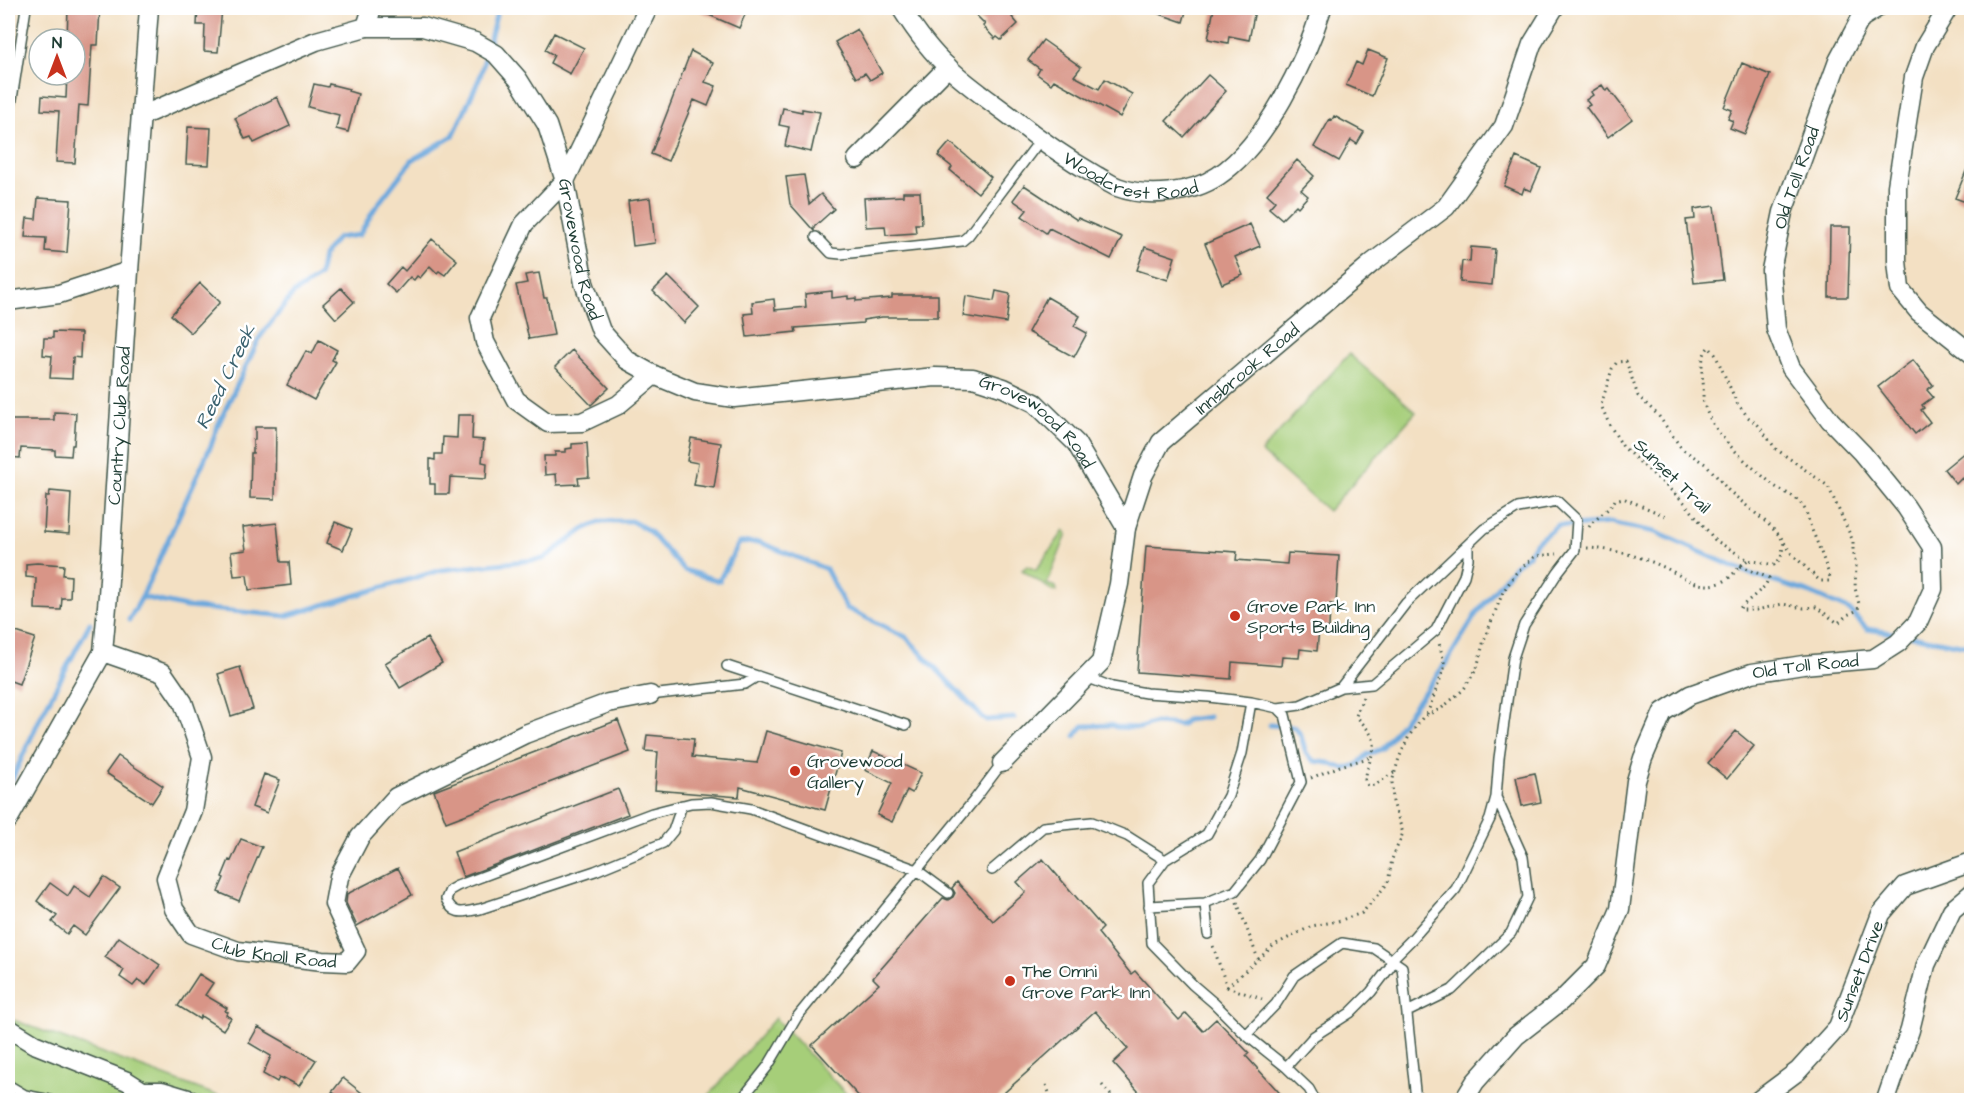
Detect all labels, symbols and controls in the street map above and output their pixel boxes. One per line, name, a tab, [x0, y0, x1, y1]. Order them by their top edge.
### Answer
north arrow	[27, 27, 87, 87]
text: N	[52, 32, 62, 54]
street label: Old Toll Road	[1767, 123, 1826, 231]
street label: Woodcrest Road	[1058, 146, 1201, 206]
street label: Grovewood Road	[552, 176, 609, 323]
street label: Innsbrook Road	[1190, 317, 1305, 420]
water label: Reed Creek	[189, 319, 264, 434]
street label: Country Club Road	[101, 346, 137, 506]
street label: Grovewood Road	[976, 368, 1101, 473]
street label: Sunset Trail	[1628, 433, 1716, 519]
place label: Grove Park Inn Sports Building	[1247, 594, 1375, 641]
marker: Grove Park Inn Sports Building	[1228, 609, 1242, 623]
street label: Old Toll Road	[1751, 648, 1860, 685]
place label: Grovewood Gallery	[807, 749, 903, 796]
marker: Grovewood Gallery	[788, 764, 802, 778]
street label: Sunset Drive	[1829, 917, 1890, 1025]
street label: Club Knoll Road	[208, 930, 337, 974]
place label: The Omni Grove Park Inn	[1022, 959, 1150, 1005]
marker: The Omni Grove Park Inn	[1003, 974, 1017, 988]

